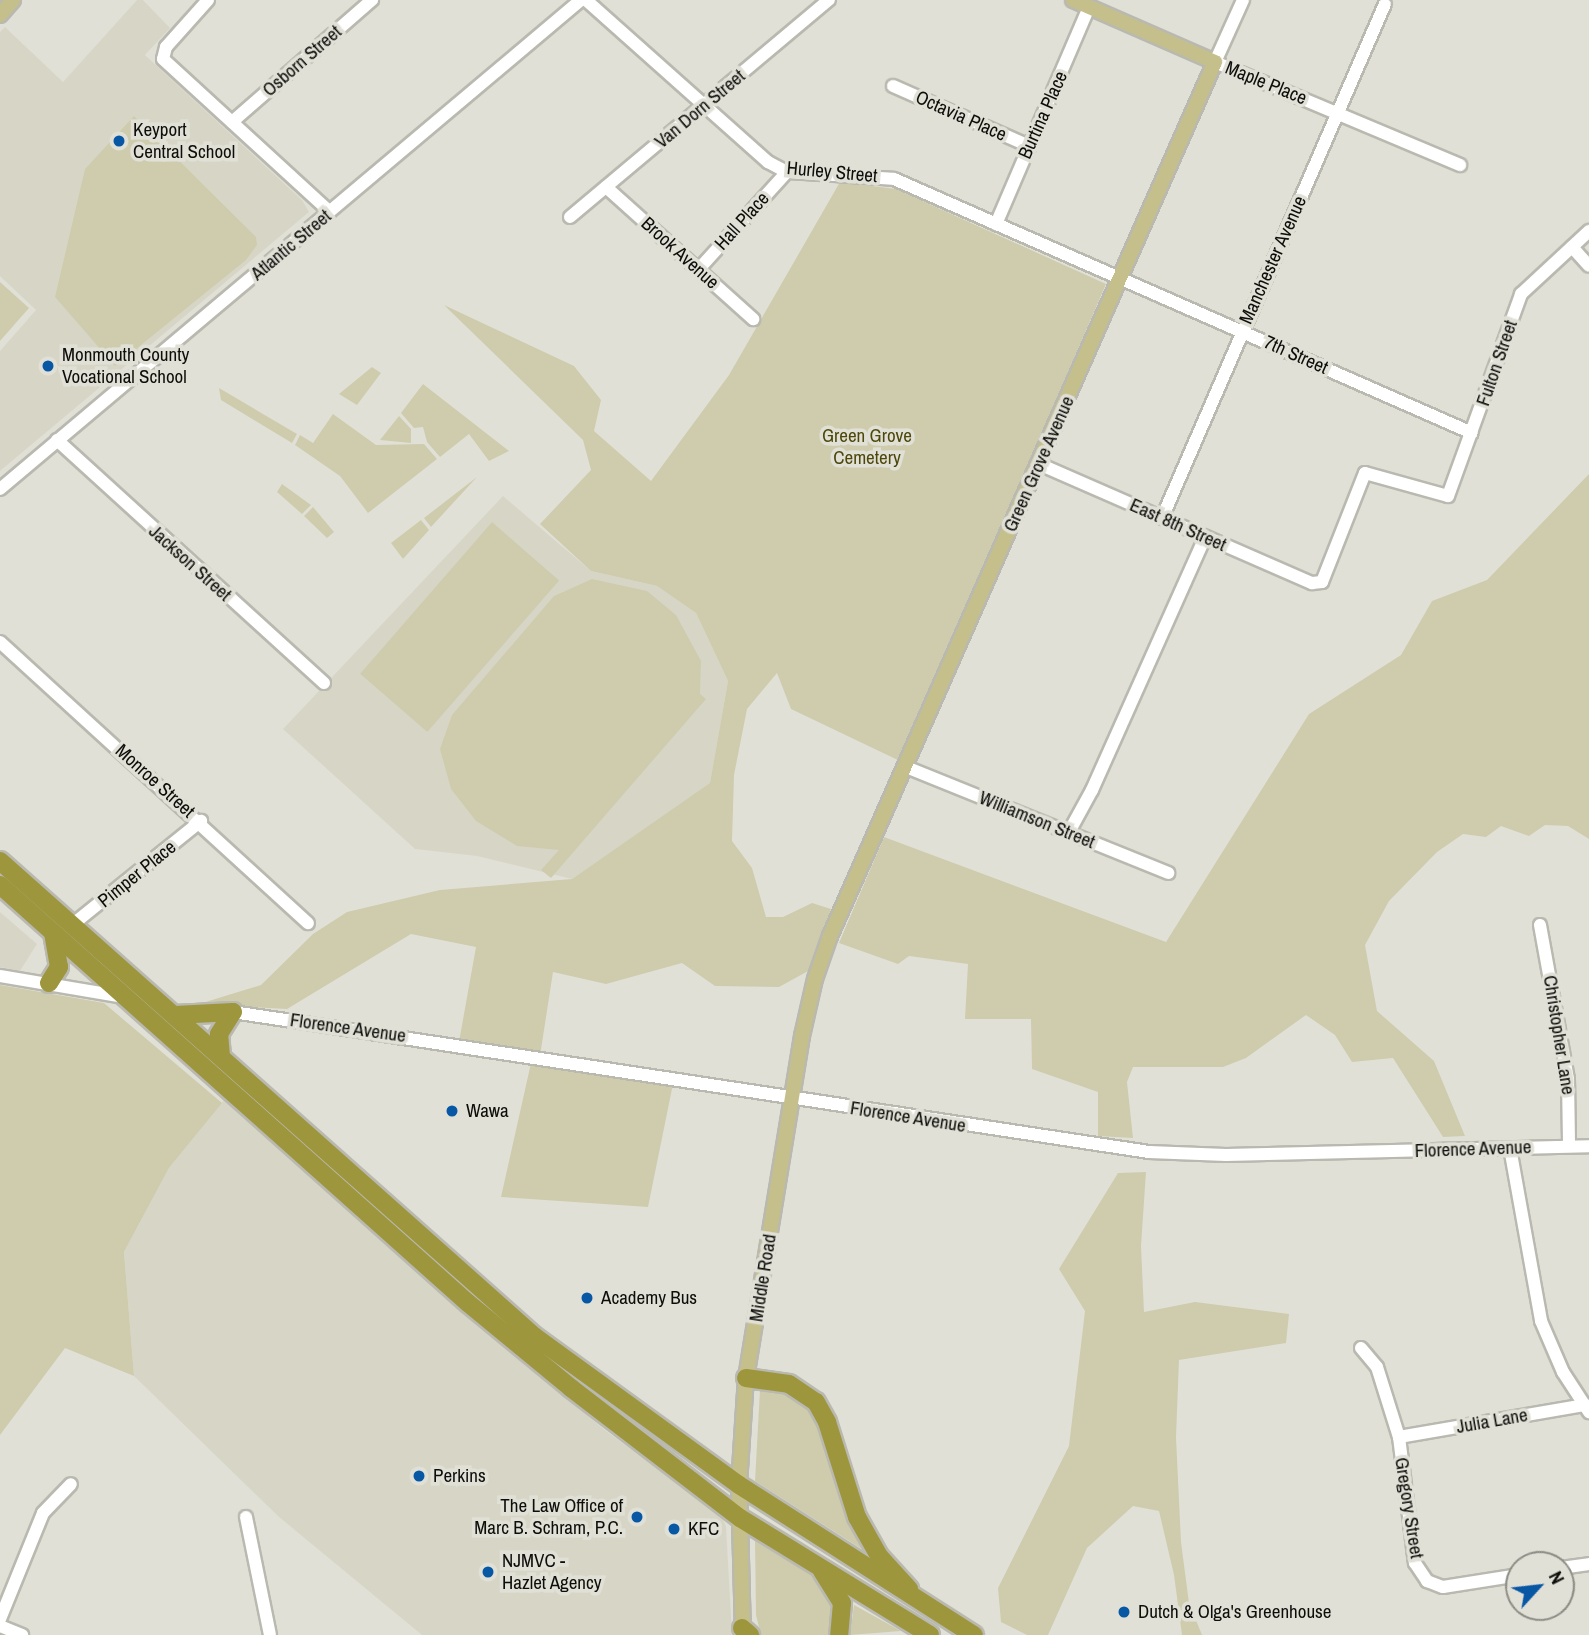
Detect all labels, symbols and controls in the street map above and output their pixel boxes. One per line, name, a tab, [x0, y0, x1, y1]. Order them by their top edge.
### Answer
street label: Osborn Street	[258, 21, 346, 101]
street label: Maple Place	[1222, 56, 1310, 110]
street label: Van Dorn Street	[650, 65, 750, 153]
street label: Burtina Place	[1014, 68, 1072, 162]
street label: Octavia Place	[912, 86, 1010, 146]
place label: Keyport Central School	[133, 119, 235, 163]
marker: Keyport Central School	[111, 133, 127, 149]
street label: Hurley Street	[786, 157, 878, 187]
street label: Hall Place	[710, 187, 774, 255]
street label: Manchester Avenue	[1234, 192, 1312, 328]
street label: Atlantic Street	[246, 205, 336, 285]
street label: Brook Avenue	[636, 212, 724, 294]
street label: Fulton Street	[1472, 317, 1522, 409]
street label: 7th Street	[1261, 331, 1331, 379]
place label: Monmouth County Vocational School	[62, 344, 189, 388]
marker: Monmouth County Vocational School	[40, 358, 56, 374]
street label: Green Grove Avenue	[999, 392, 1079, 536]
park label: Green Grove Cemetery	[822, 425, 912, 469]
street label: East 8th Street	[1126, 494, 1230, 556]
street label: Jackson Street	[144, 520, 236, 606]
street label: Monroe Street	[111, 739, 199, 823]
street label: Williamson Street	[976, 786, 1098, 854]
street label: Pimper Place	[93, 836, 181, 912]
street label: Christopher Lane	[1538, 974, 1580, 1096]
street label: Florence Avenue	[288, 1009, 408, 1047]
street label: Florence Avenue	[848, 1097, 968, 1137]
place label: Wawa	[466, 1100, 509, 1122]
marker: Wawa	[444, 1103, 460, 1119]
street label: Florence Avenue	[1414, 1136, 1532, 1162]
street label: Middle Road	[745, 1233, 781, 1323]
place label: Academy Bus	[601, 1287, 697, 1309]
marker: Academy Bus	[579, 1290, 595, 1306]
street label: Julia Lane	[1455, 1404, 1529, 1438]
street label: Gregory Street	[1390, 1456, 1428, 1560]
place label: Perkins	[433, 1465, 486, 1487]
marker: Perkins	[411, 1468, 427, 1484]
place label: The Law Office of Marc B. Schram, P.C.	[474, 1495, 623, 1539]
marker: The Law Office of Marc B. Schram, P.C.	[629, 1509, 645, 1525]
place label: KFC	[688, 1518, 719, 1540]
marker: KFC	[666, 1521, 682, 1537]
place label: NJMVC - Hazlet Agency	[502, 1550, 602, 1594]
north arrow	[1505, 1551, 1575, 1621]
marker: NJMVC - Hazlet Agency	[480, 1564, 496, 1580]
text: N	[1543, 1566, 1571, 1588]
place label: Dutch & Olga's Greenhouse	[1138, 1601, 1332, 1623]
marker: Dutch & Olga's Greenhouse	[1116, 1604, 1132, 1620]

